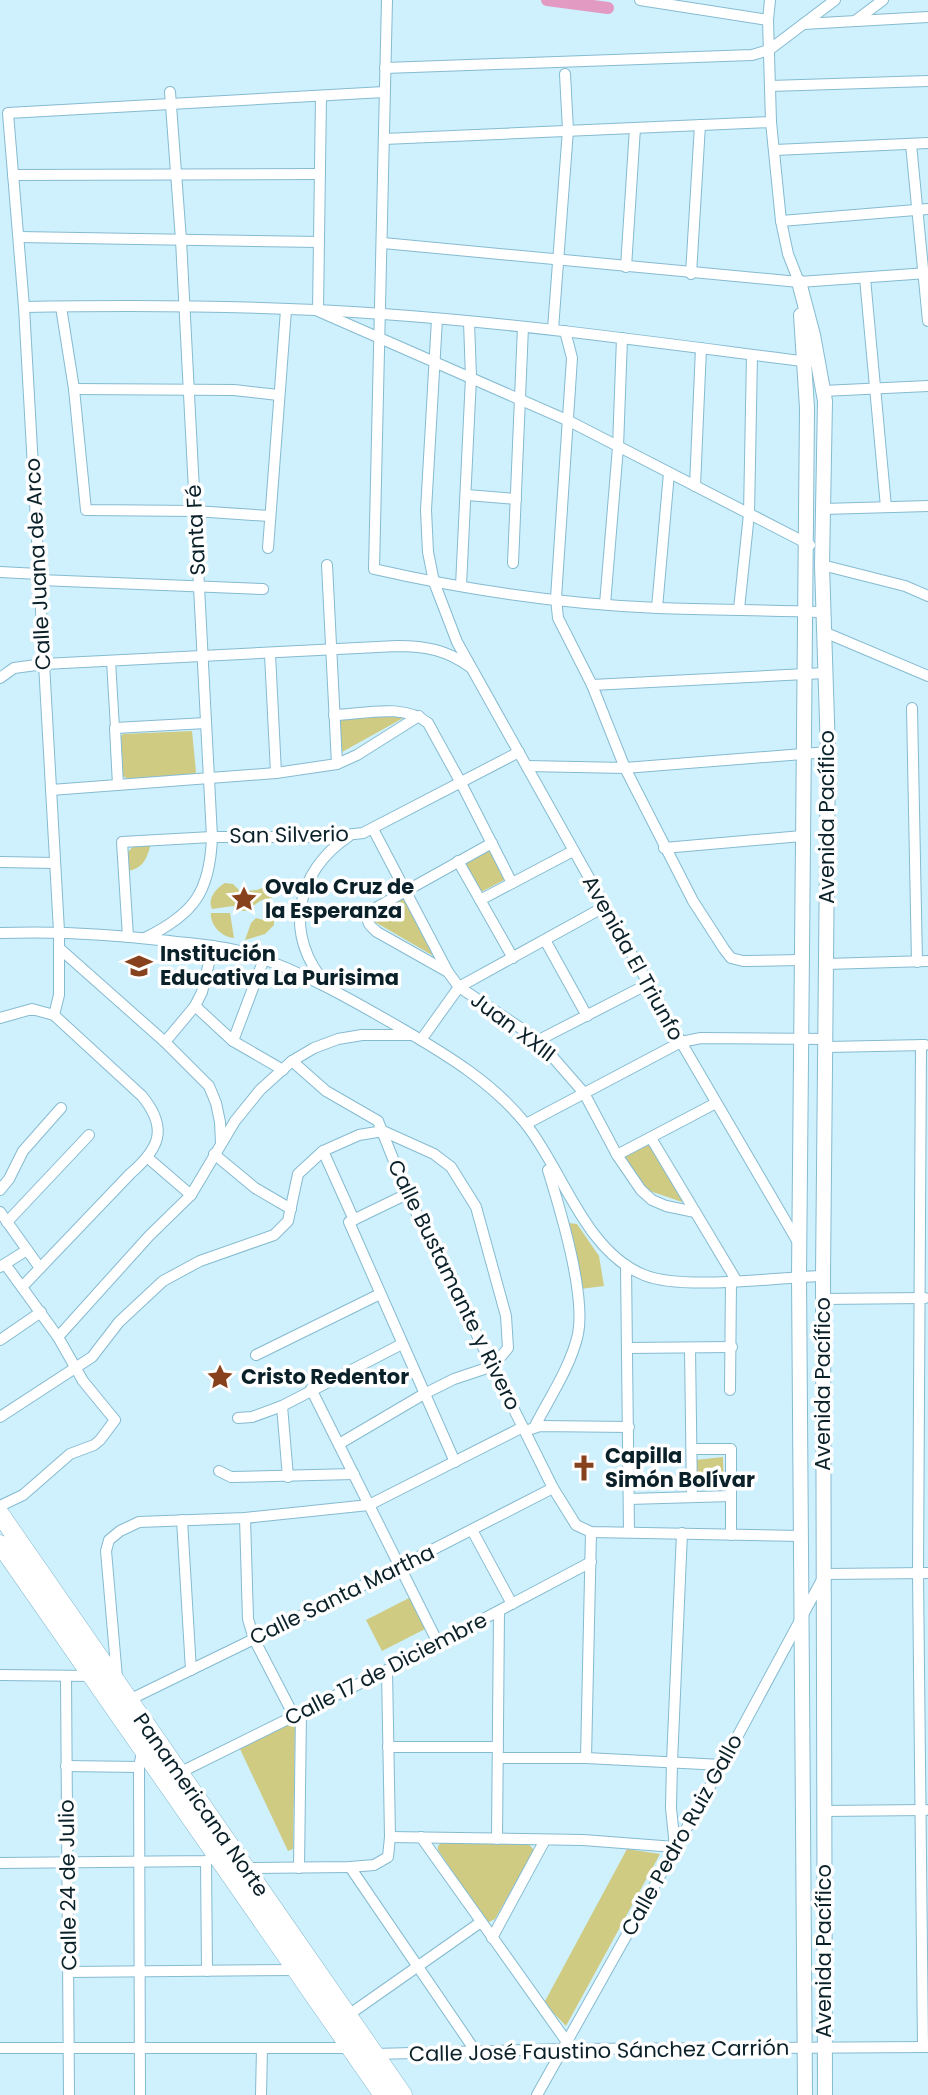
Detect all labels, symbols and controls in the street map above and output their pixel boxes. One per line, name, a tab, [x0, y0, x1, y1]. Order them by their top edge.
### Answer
street label: Calle Juana de Arco	[17, 457, 58, 671]
street label: Santa Fé	[179, 484, 212, 576]
street label: Avenida Pacífico	[812, 730, 841, 904]
street label: San Silverio	[229, 819, 349, 850]
street label: Avenida El Triunfo	[576, 870, 691, 1046]
place label: Ovalo Cruz de la Esperanza	[265, 872, 414, 925]
place icon: Ovalo Cruz de la Esperanza	[229, 884, 259, 914]
place label: Institución Educativa La Purisima	[160, 939, 399, 992]
school or university icon: Institución Educativa La Purisima	[124, 951, 154, 981]
street label: Juan XXIII	[465, 985, 562, 1068]
street label: Calle Bustamante y Rivero	[381, 1155, 528, 1415]
street label: Avenida Pacífico	[808, 1297, 837, 1471]
place icon: Cristo Redentor	[205, 1362, 235, 1392]
place label: Cristo Redentor	[241, 1362, 409, 1391]
place label: Capilla Simón Bolívar	[605, 1441, 755, 1494]
church icon: Capilla Simón Bolívar	[569, 1453, 599, 1483]
street label: Calle Santa Martha	[245, 1537, 439, 1652]
street label: Calle 17 de Diciembre	[280, 1605, 492, 1732]
street label: Panamericana Norte	[127, 1707, 276, 1903]
street label: Calle Pedro Ruiz Gallo	[614, 1729, 749, 1941]
street label: Calle 24 de Julio	[52, 1799, 83, 1971]
street label: Avenida Pacífico	[809, 1864, 838, 2038]
street label: Calle José Faustino Sánchez Carrión	[409, 2033, 789, 2068]

